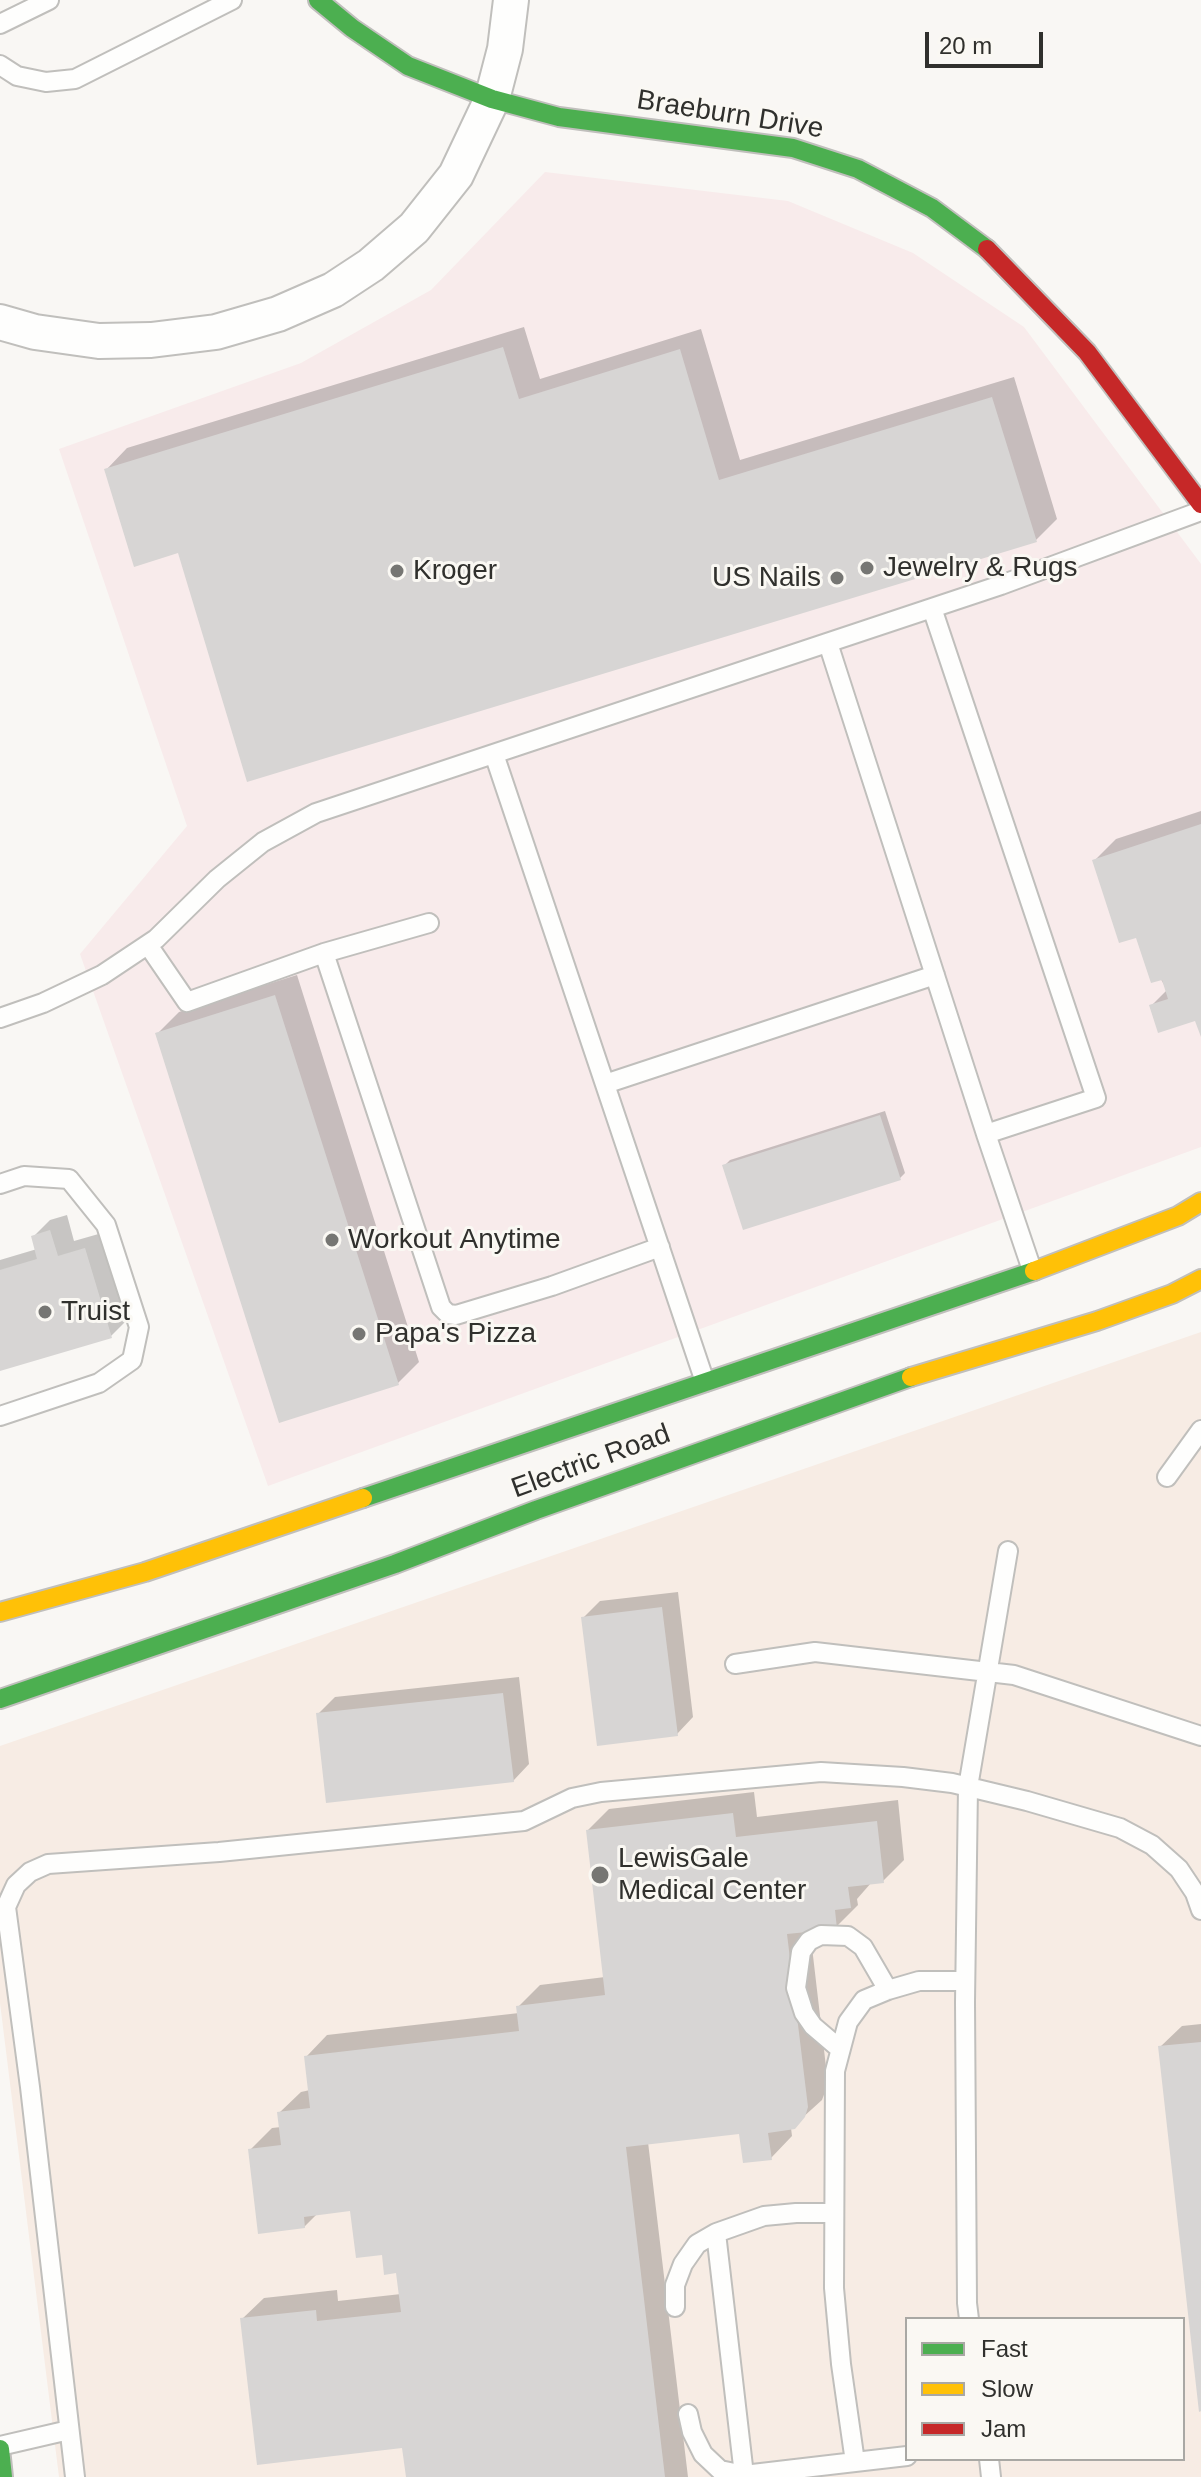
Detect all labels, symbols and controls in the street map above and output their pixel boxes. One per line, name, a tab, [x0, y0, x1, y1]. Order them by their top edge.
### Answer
scale bar	[929, 16, 1047, 66]
text: 20 m	[939, 32, 992, 59]
street label: Braeburn Drive	[634, 84, 826, 146]
place label: Jewelry & Rugs	[883, 551, 1078, 585]
place label: Kroger	[413, 554, 497, 588]
marker: Jewelry & Rugs	[858, 559, 876, 577]
place label: US Nails	[712, 561, 821, 595]
marker: Kroger	[388, 562, 406, 580]
marker: US Nails	[828, 569, 846, 587]
place label: Workout Anytime	[348, 1223, 561, 1257]
marker: Workout Anytime	[323, 1231, 341, 1249]
place label: Truist	[61, 1295, 130, 1329]
marker: Truist	[36, 1303, 54, 1321]
place label: Papa's Pizza	[375, 1317, 536, 1351]
marker: Papa's Pizza	[350, 1325, 368, 1343]
street label: Electric Road	[507, 1418, 675, 1506]
place label: LewisGale Medical Center	[618, 1842, 806, 1908]
marker: LewisGale Medical Center	[589, 1864, 611, 1886]
legend	[905, 2317, 1185, 2461]
text: Fast	[981, 2335, 1028, 2362]
text: Slow	[981, 2375, 1033, 2402]
text: Jam	[981, 2415, 1026, 2442]

